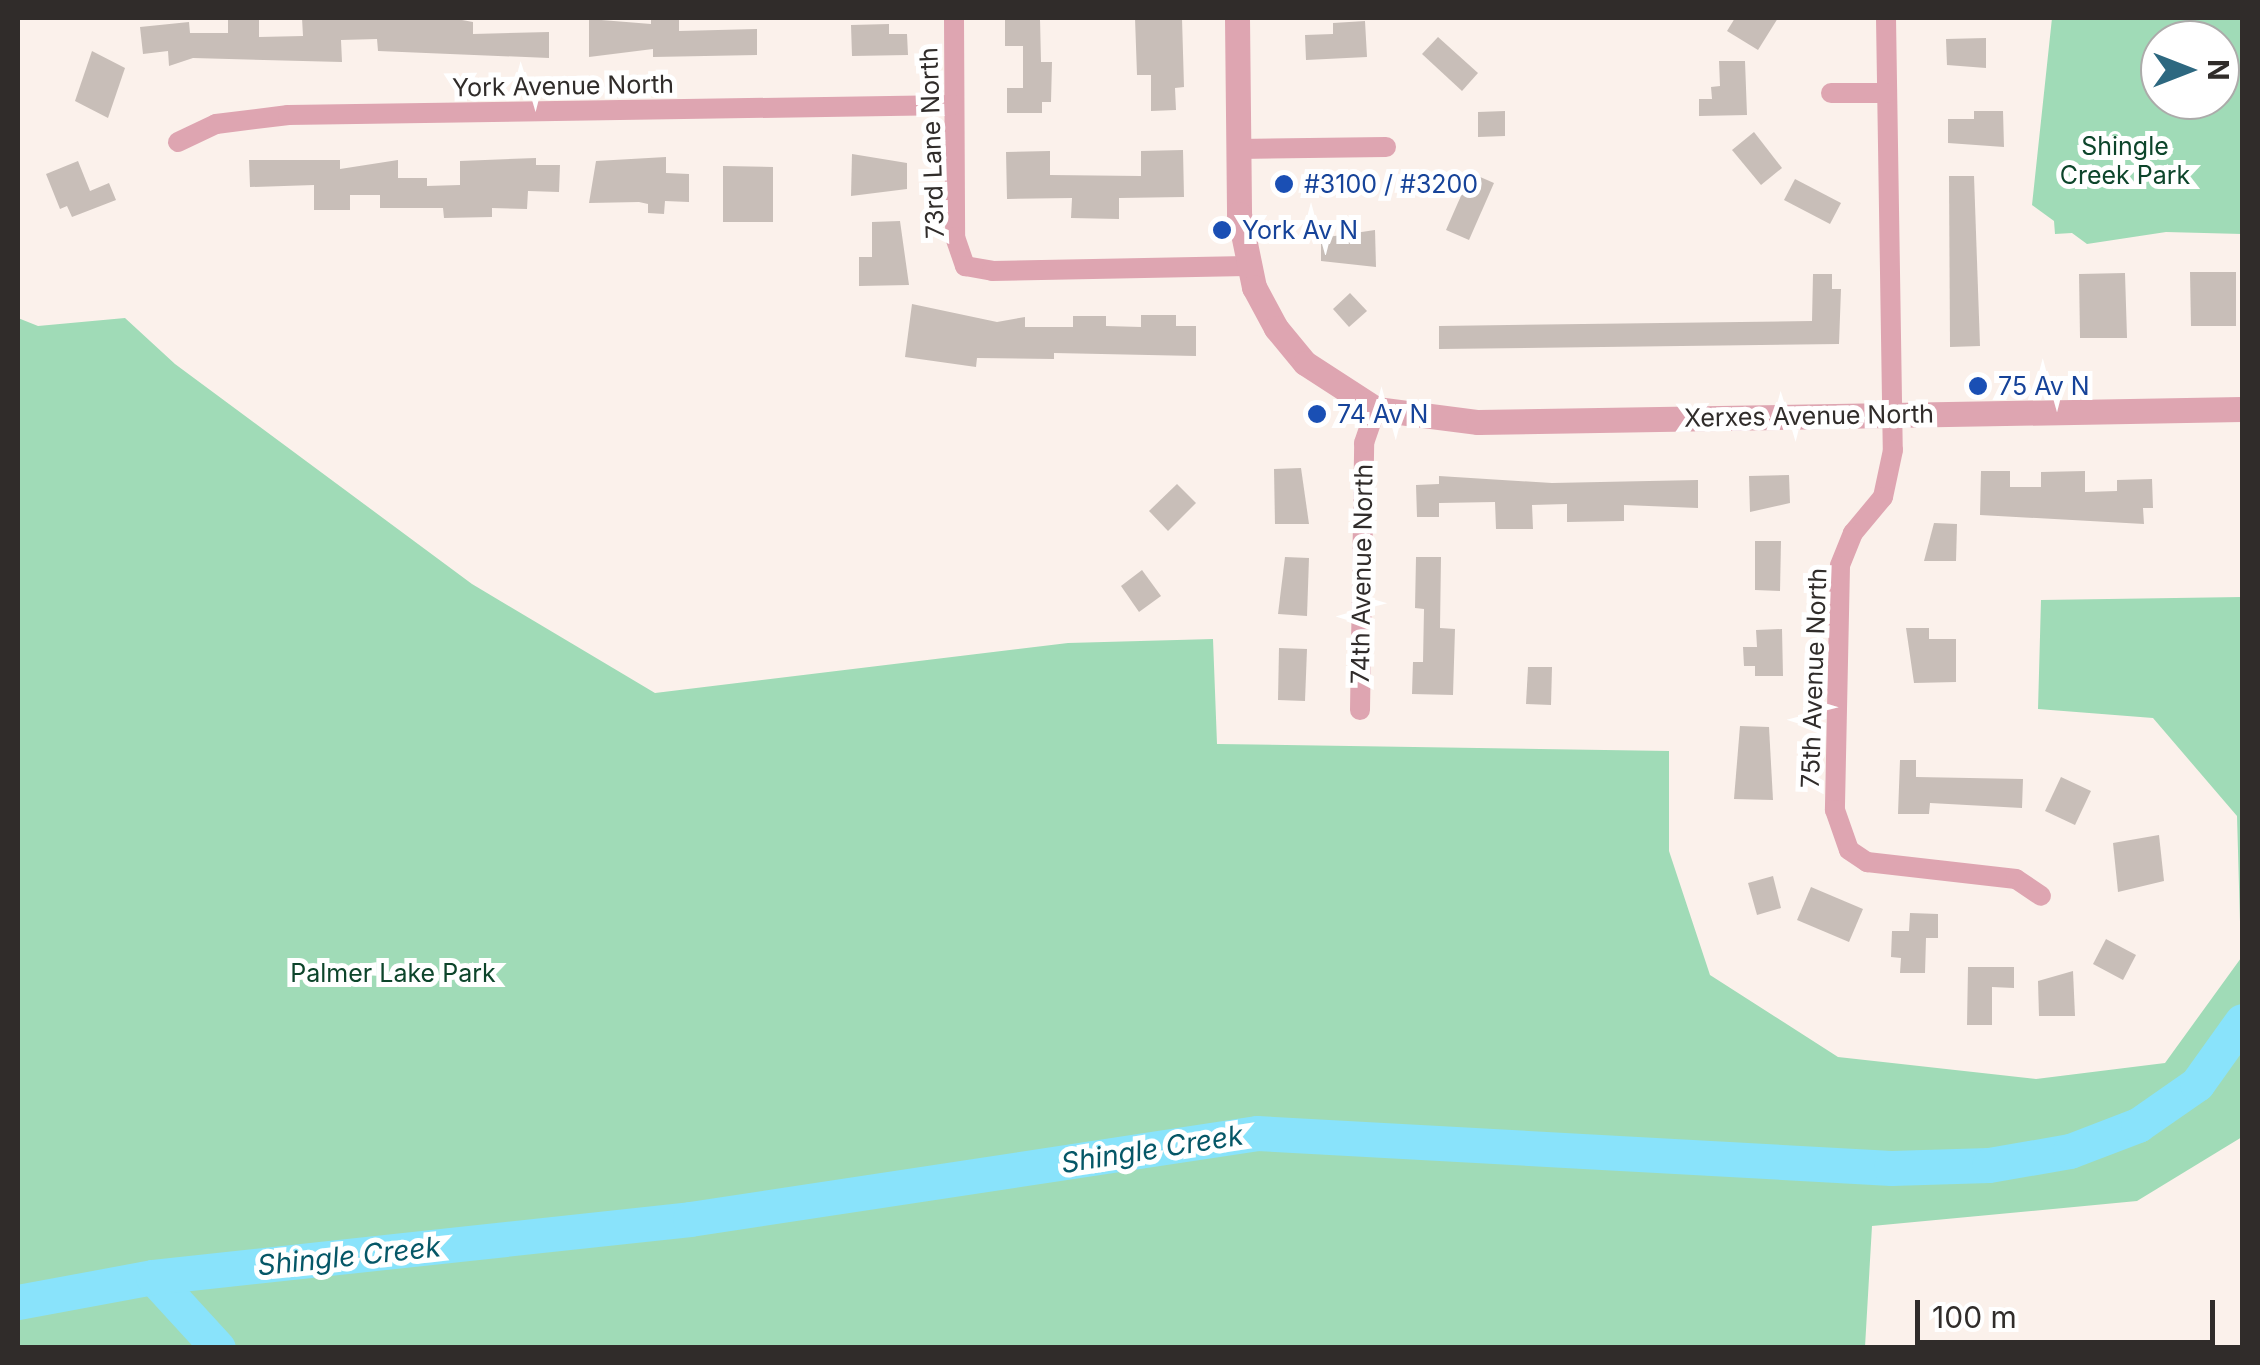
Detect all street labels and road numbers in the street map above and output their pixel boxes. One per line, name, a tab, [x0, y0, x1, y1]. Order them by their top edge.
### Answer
street label: 73rd Lane North	[914, 47, 950, 239]
street label: York Avenue North	[452, 69, 674, 103]
street label: Xerxes Avenue North	[1684, 399, 1934, 433]
street label: 74th Avenue North	[1345, 464, 1379, 684]
street label: 75th Avenue North	[1795, 567, 1833, 789]

